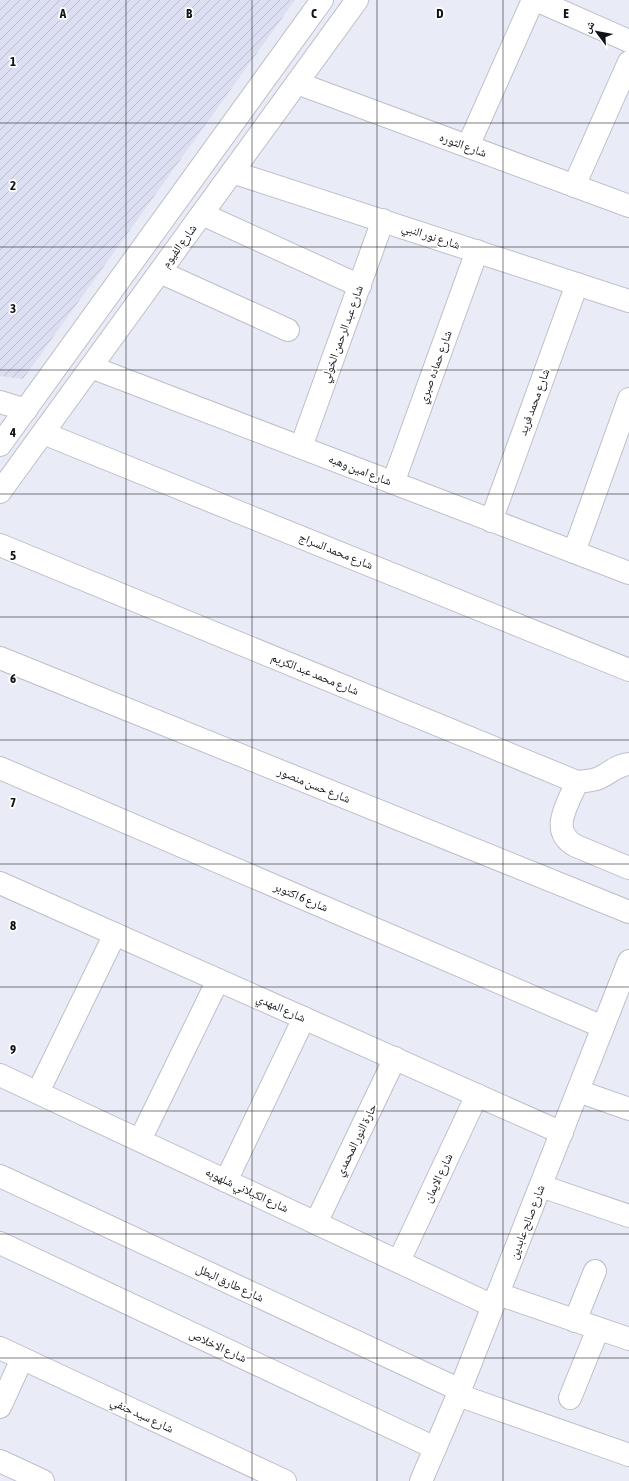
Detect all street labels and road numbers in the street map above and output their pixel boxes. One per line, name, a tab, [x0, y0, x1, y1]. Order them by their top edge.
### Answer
street label: شارع الثوره	[437, 130, 489, 161]
street label: شارع نور النبي	[399, 220, 462, 255]
street label: شارع الفيوم	[159, 221, 200, 271]
street label: شارع عبد الرحمن الخولي	[318, 283, 369, 386]
street label: شارع حماده صبري	[415, 328, 458, 407]
street label: شارع محمد فريد	[515, 367, 554, 438]
street label: شارع امين وهبه	[326, 452, 394, 489]
street label: شارع محمد السراج	[296, 530, 375, 573]
street label: شارع محمد عبد الكريم	[269, 650, 361, 699]
street label: شارع حسن منصور	[274, 764, 353, 807]
street label: شارع 6 اكتوبر	[270, 879, 330, 916]
street label: شارع المهدي	[253, 991, 308, 1028]
street label: حارة النور المحمدي	[332, 1101, 383, 1180]
street label: شارع الايمان	[421, 1151, 456, 1205]
street label: شارع الكيلاني شلهوبه	[202, 1165, 291, 1218]
street label: شارع صالح عابدين	[506, 1183, 549, 1261]
street label: شارع طارق البطل	[194, 1261, 266, 1306]
street label: شارع الاخلاص	[187, 1327, 249, 1366]
street label: شارع سيد حنفي	[107, 1394, 176, 1439]

